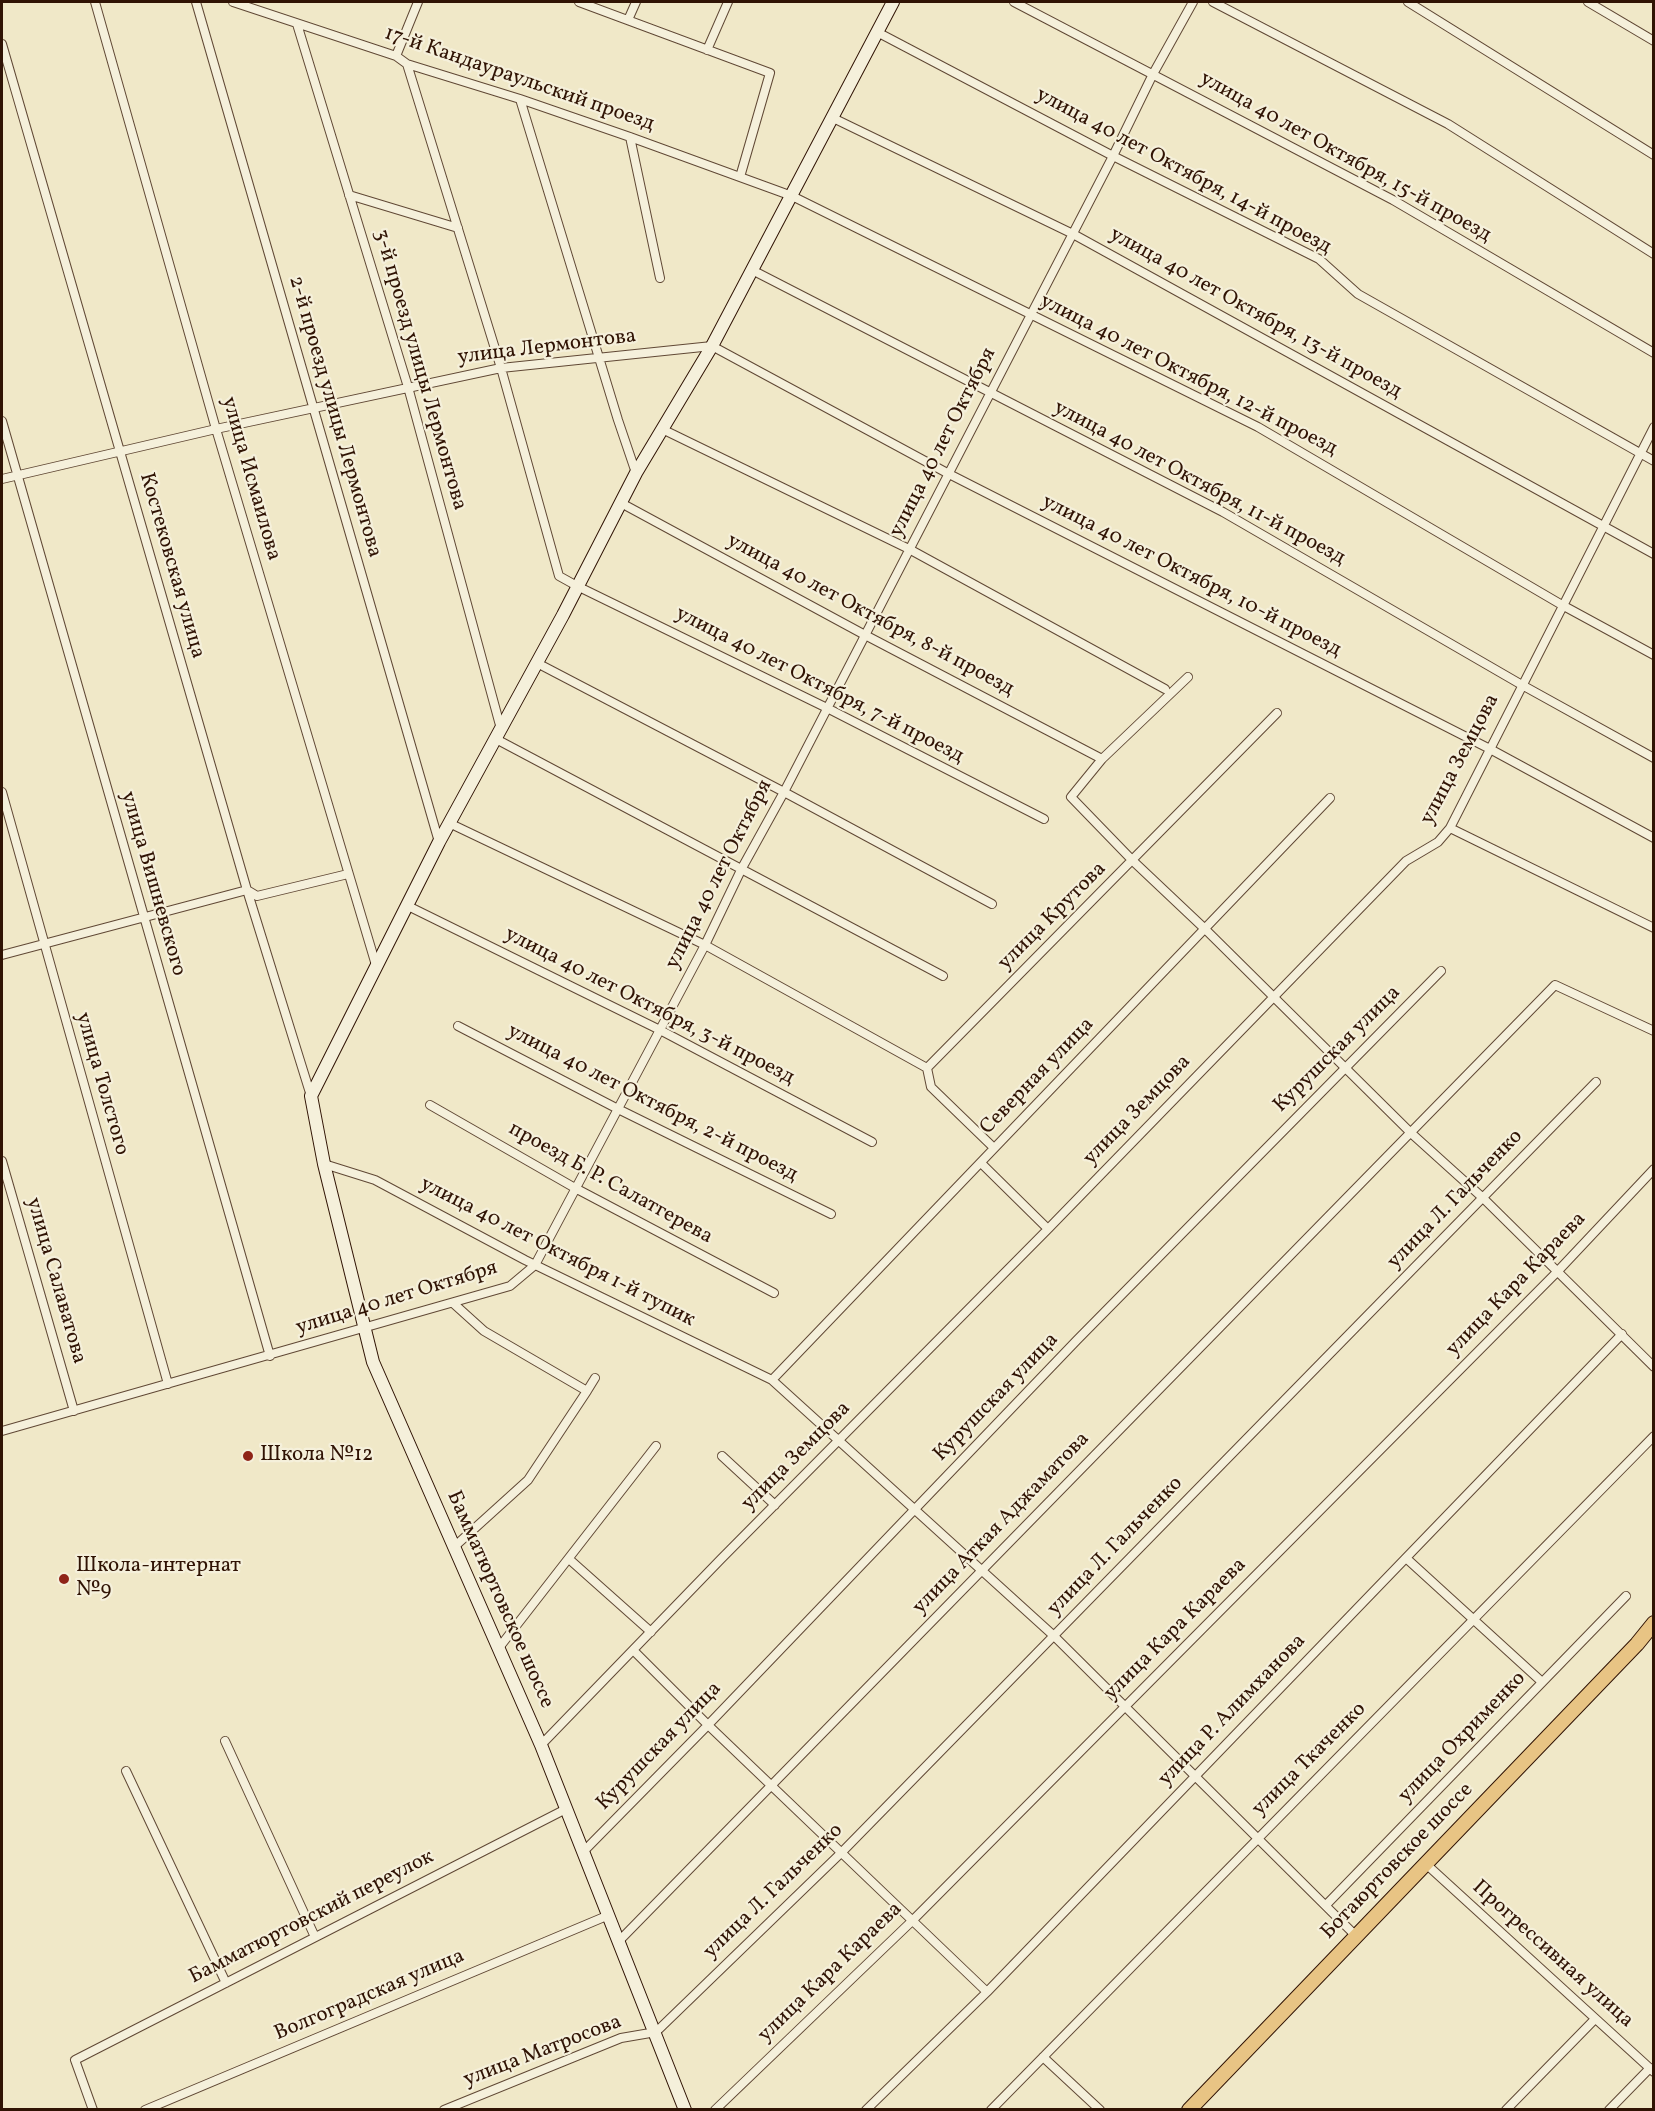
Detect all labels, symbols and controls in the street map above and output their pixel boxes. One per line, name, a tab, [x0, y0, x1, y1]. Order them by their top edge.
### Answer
street label: 17-й Кандаураульский проезд	[381, 22, 657, 138]
street label: улица 40 лет Октября, 15-й проезд	[1195, 67, 1495, 249]
street label: улица 40 лет Октября, 14-й проезд	[1031, 83, 1335, 261]
street label: улица 40 лет Октября, 13-й проезд	[1104, 223, 1406, 405]
street label: 3-й проезд улицы Лермонтова	[367, 227, 471, 513]
street label: 2-й проезд улицы Лермонтова	[282, 273, 386, 561]
street label: улица 40 лет Октября, 12-й проезд	[1035, 290, 1341, 462]
street label: улица Лермонтова	[456, 325, 638, 371]
street label: улица 40 лет Октября	[885, 344, 1003, 542]
street label: улица Исмаилова	[215, 394, 285, 564]
street label: улица 40 лет Октября, 11-й проезд	[1049, 396, 1349, 572]
street label: Костековская улица	[132, 470, 210, 662]
street label: улица 40 лет Октября, 10-й проезд	[1037, 490, 1345, 664]
street label: улица 40 лет Октября, 8-й проезд	[722, 529, 1018, 703]
street label: улица 40 лет Октября, 7-й проезд	[670, 602, 968, 770]
street label: улица Земцова	[1416, 690, 1506, 830]
street label: улица 40 лет Октября	[661, 776, 779, 974]
street label: улица Вишневского	[114, 789, 190, 979]
street label: улица Крутова	[994, 858, 1112, 976]
street label: улица 40 лет Октября, 3-й проезд	[500, 923, 798, 1091]
street label: Курушская улица	[1269, 981, 1407, 1119]
street label: улица Толстого	[69, 1010, 133, 1158]
street label: Северная улица	[976, 1013, 1100, 1141]
street label: улица 40 лет Октября, 2-й проезд	[503, 1020, 801, 1188]
street label: улица Земцова	[1079, 1050, 1197, 1172]
street label: проезд Б. Р. Салатгерева	[503, 1117, 717, 1251]
street label: улица Л. Гальченко	[1383, 1125, 1529, 1275]
street label: улица 40 лет Октября 1-й тупик	[415, 1172, 699, 1334]
street label: улица Салаватова	[19, 1195, 91, 1367]
street label: улица Кара Караева	[1442, 1208, 1592, 1362]
street label: улица 40 лет Октября	[293, 1256, 501, 1342]
street label: Курушская улица	[929, 1328, 1065, 1468]
street label: улица Земцова	[737, 1397, 857, 1517]
street label: улица Аткая Аджаматова	[908, 1427, 1096, 1621]
place label: Школа №12	[260, 1443, 373, 1469]
marker: Школа №12	[241, 1449, 255, 1463]
street label: улица Л. Гальченко	[1043, 1472, 1189, 1622]
street label: Бамматюртовское шоссе	[440, 1487, 558, 1713]
place label: Школа-интернат №9	[76, 1554, 241, 1604]
street label: улица Кара Караева	[1100, 1554, 1252, 1706]
marker: Школа-интернат №9	[57, 1572, 71, 1586]
street label: улица Р. Алимханова	[1154, 1630, 1312, 1792]
street label: улица Охрименко	[1394, 1667, 1532, 1809]
street label: Курушская улица	[592, 1677, 728, 1817]
street label: улица Ткаченко	[1248, 1698, 1372, 1822]
street label: Ботаюртовское шоссе	[1317, 1778, 1479, 1946]
street label: улица Л. Гальченко	[699, 1819, 849, 1965]
street label: Бамматюртовский переулок	[185, 1845, 439, 1991]
street label: Прогрессивная улица	[1466, 1876, 1638, 2034]
street label: улица Кара Караева	[754, 1898, 908, 2048]
street label: Волгоградская улица	[271, 1945, 469, 2047]
street label: улица Матросова	[460, 2010, 626, 2094]

